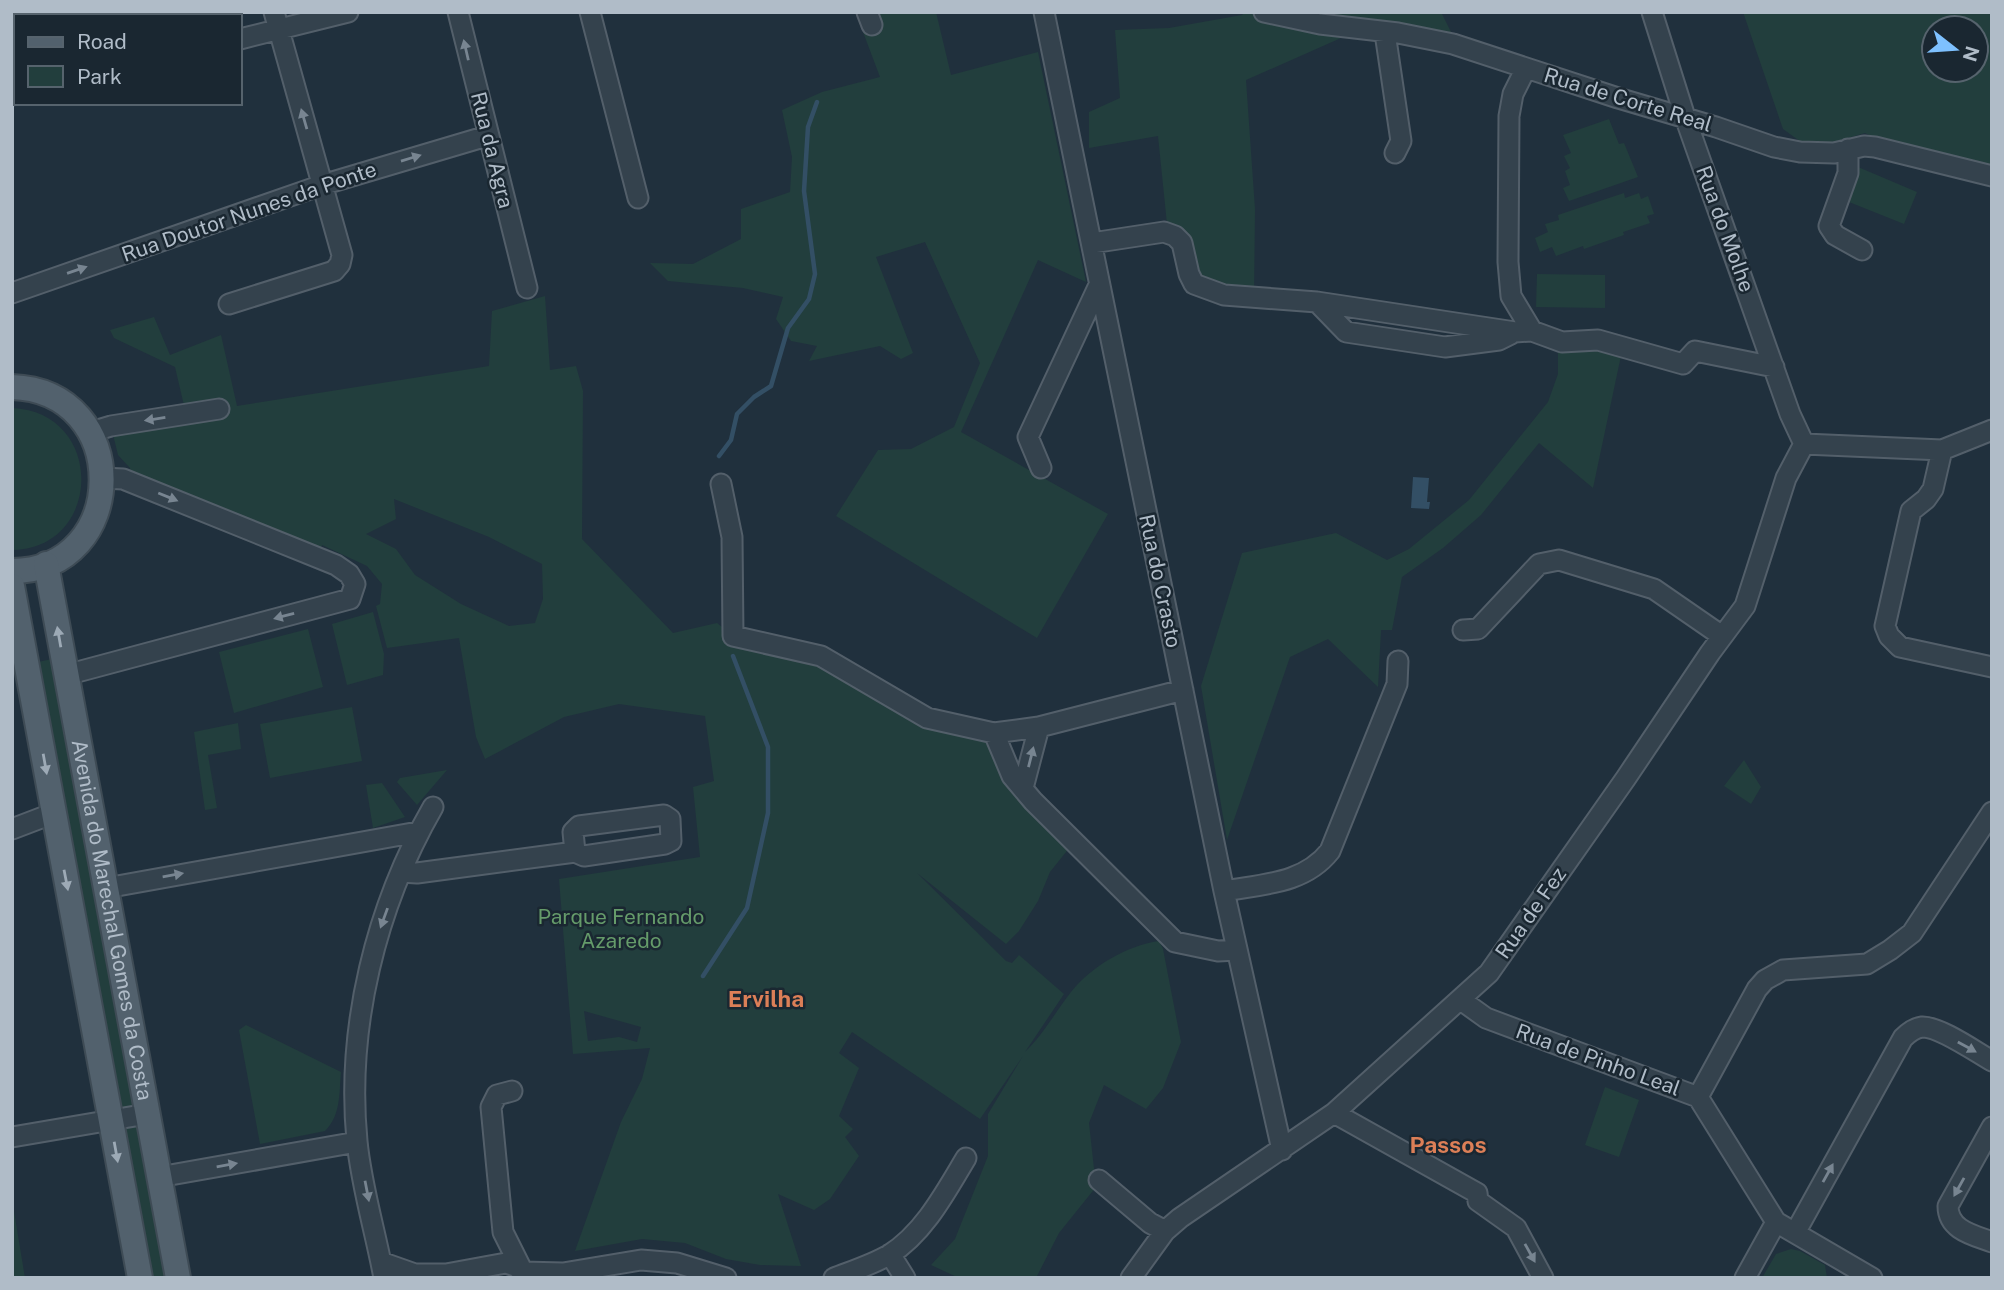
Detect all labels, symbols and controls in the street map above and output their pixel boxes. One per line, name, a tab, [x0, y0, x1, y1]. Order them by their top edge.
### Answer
legend	[14, 14, 242, 105]
north arrow	[1920, 14, 1990, 84]
text: Road	[77, 29, 127, 54]
one-way arrow	[461, 39, 472, 61]
text: N	[1959, 44, 1984, 64]
street label: Rua de Corte Real	[1541, 62, 1715, 137]
text: Park	[77, 64, 122, 89]
street label: Rua da Agra	[466, 89, 519, 211]
one-way arrow	[298, 108, 309, 130]
one-way arrow	[401, 153, 422, 163]
street label: Rua Doutor Nunes da Ponte	[118, 156, 380, 267]
street label: Rua do Molhe	[1691, 162, 1760, 295]
one-way arrow	[66, 265, 87, 276]
one-way arrow	[143, 414, 165, 425]
one-way arrow	[158, 492, 179, 503]
street label: Rua do Crasto	[1134, 512, 1187, 650]
one-way arrow	[273, 611, 295, 622]
one-way arrow	[53, 626, 64, 648]
street label: Avenida do Marechal Gomes da Costa	[67, 737, 158, 1102]
one-way arrow	[1026, 746, 1037, 768]
one-way arrow	[39, 753, 50, 775]
street label: Rua de Fez	[1490, 862, 1571, 963]
one-way arrow	[61, 869, 72, 891]
one-way arrow	[162, 870, 184, 881]
park label: Parque Fernando Azaredo	[538, 904, 704, 953]
one-way arrow	[378, 908, 389, 929]
district label: Ervilha	[728, 985, 804, 1012]
street label: Rua de Pinho Leal	[1512, 1018, 1684, 1101]
one-way arrow	[1958, 1041, 1977, 1053]
district label: Passos	[1409, 1131, 1487, 1158]
one-way arrow	[111, 1141, 122, 1163]
one-way arrow	[216, 1160, 238, 1171]
one-way arrow	[1822, 1164, 1834, 1183]
one-way arrow	[1953, 1177, 1965, 1196]
one-way arrow	[361, 1180, 372, 1202]
one-way arrow	[1524, 1243, 1536, 1263]

